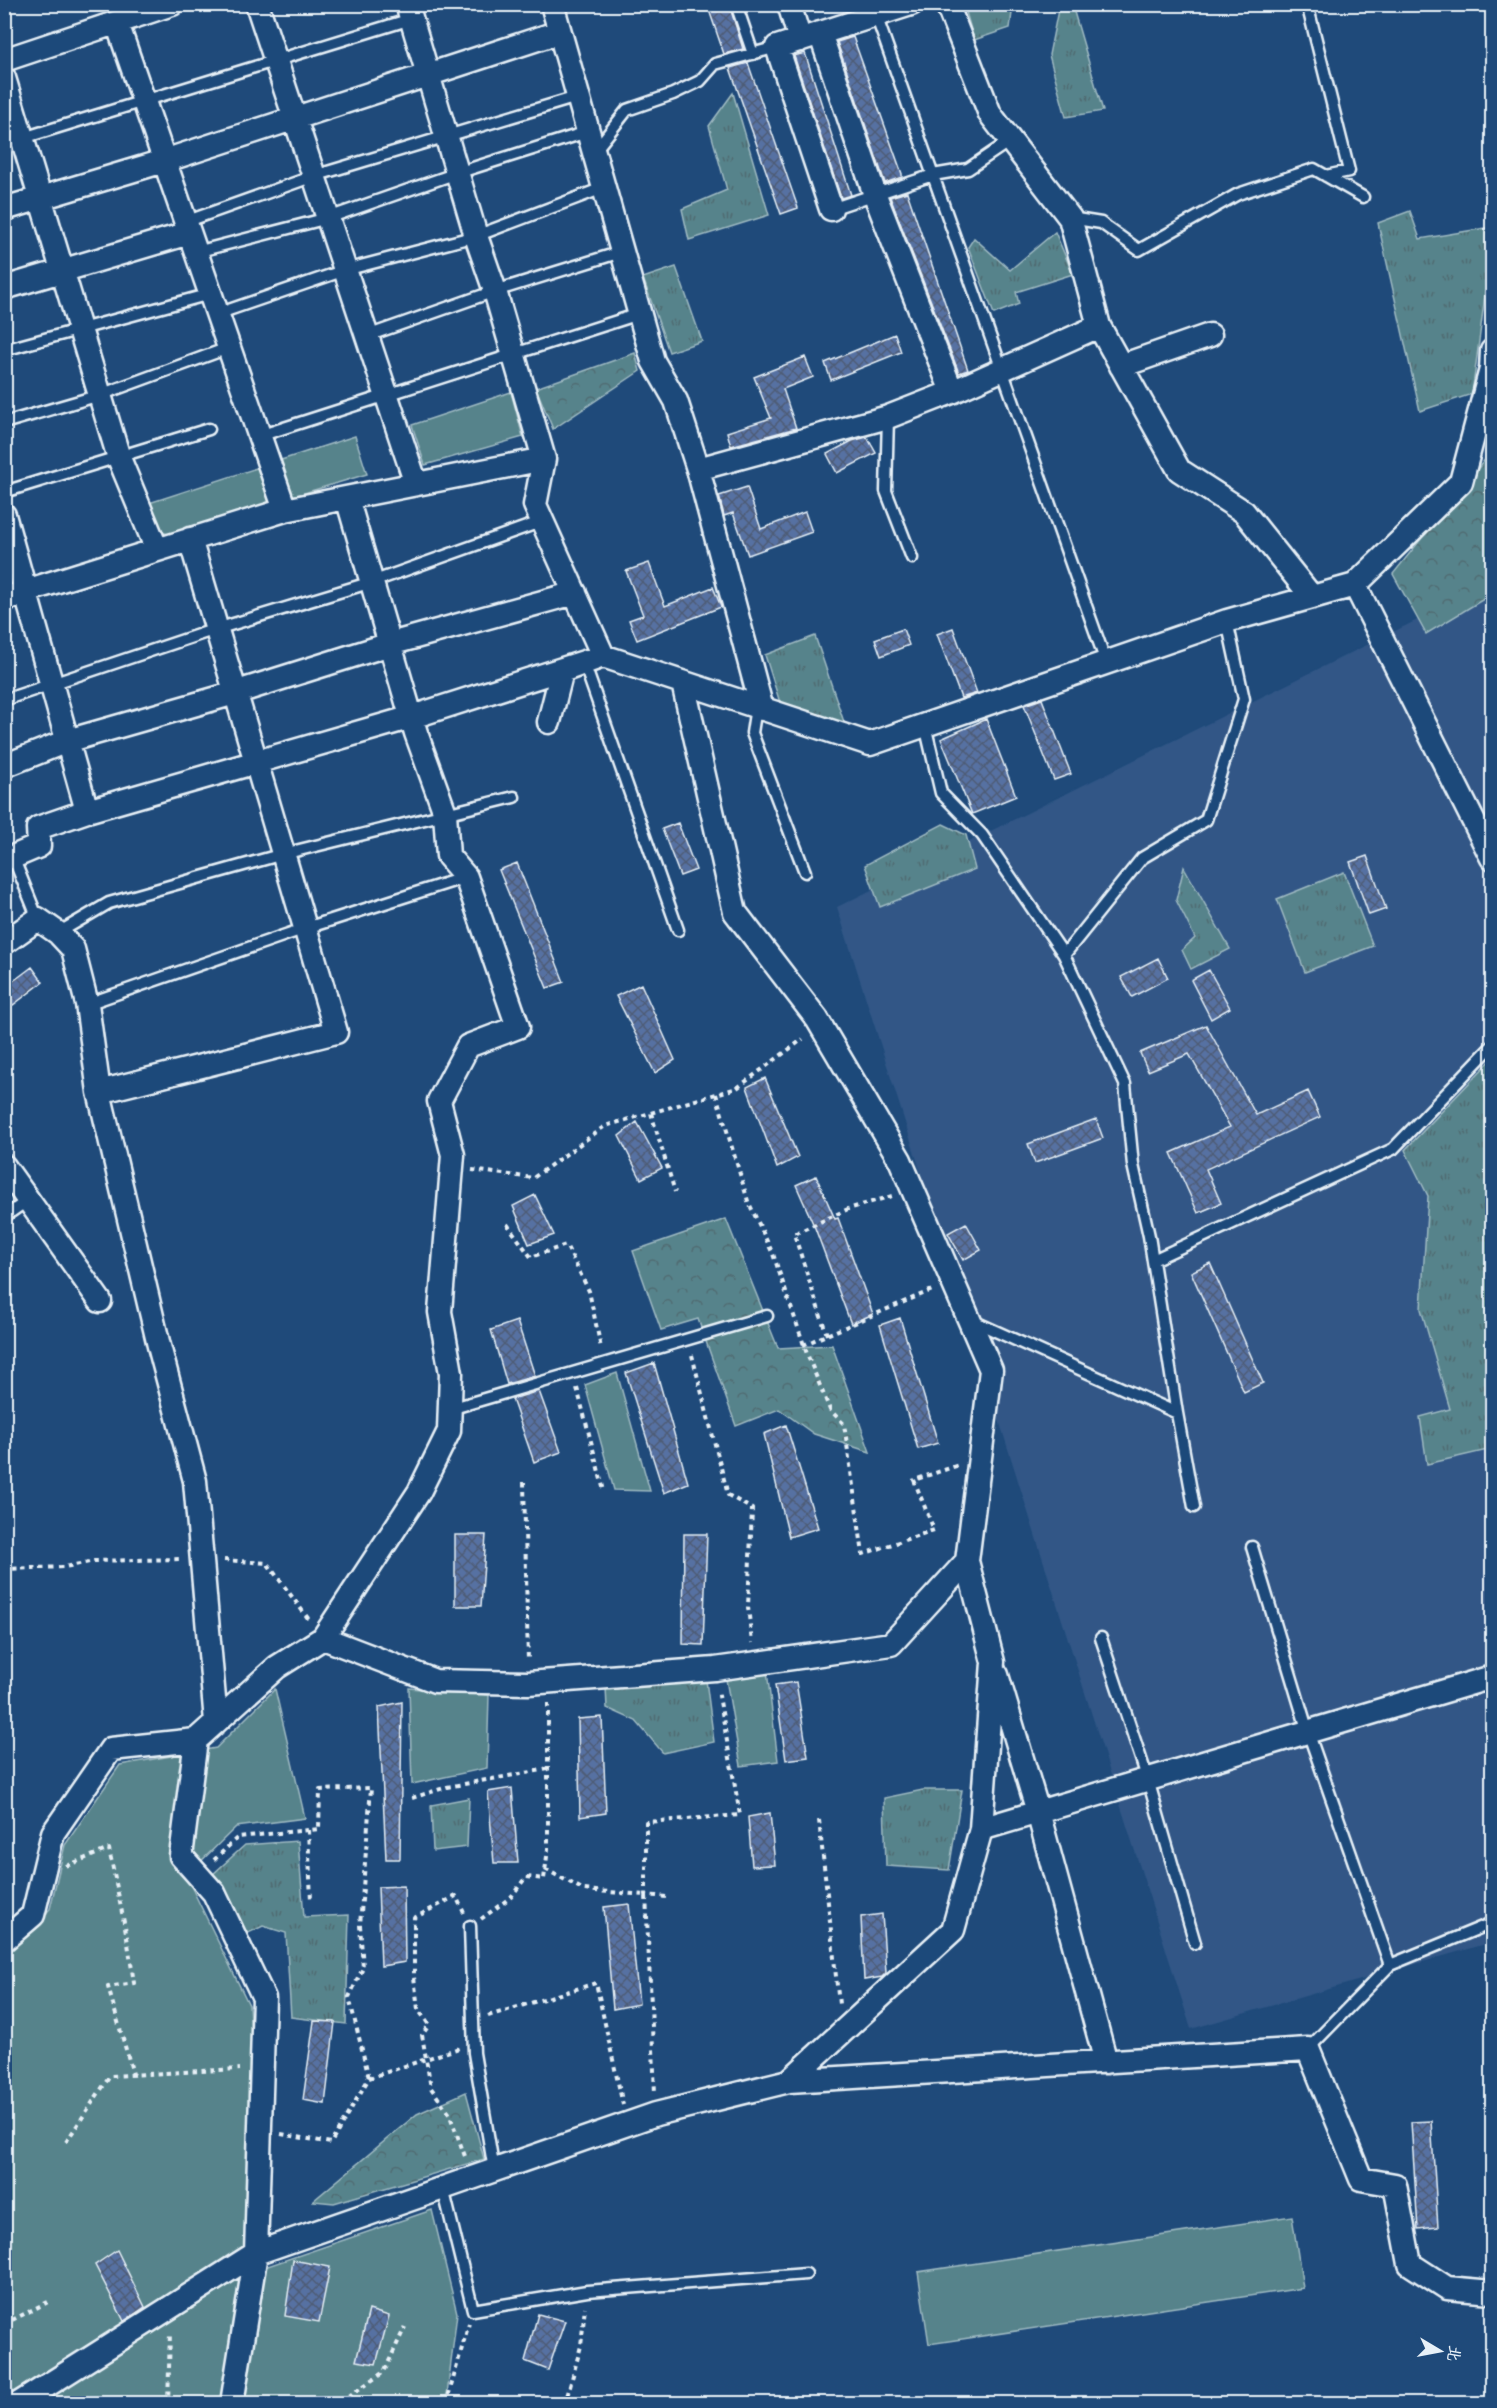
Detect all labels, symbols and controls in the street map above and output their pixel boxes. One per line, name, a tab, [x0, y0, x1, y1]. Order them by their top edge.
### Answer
north arrow	[1410, 2321, 1470, 2381]
text: 北	[1442, 2344, 1465, 2363]

